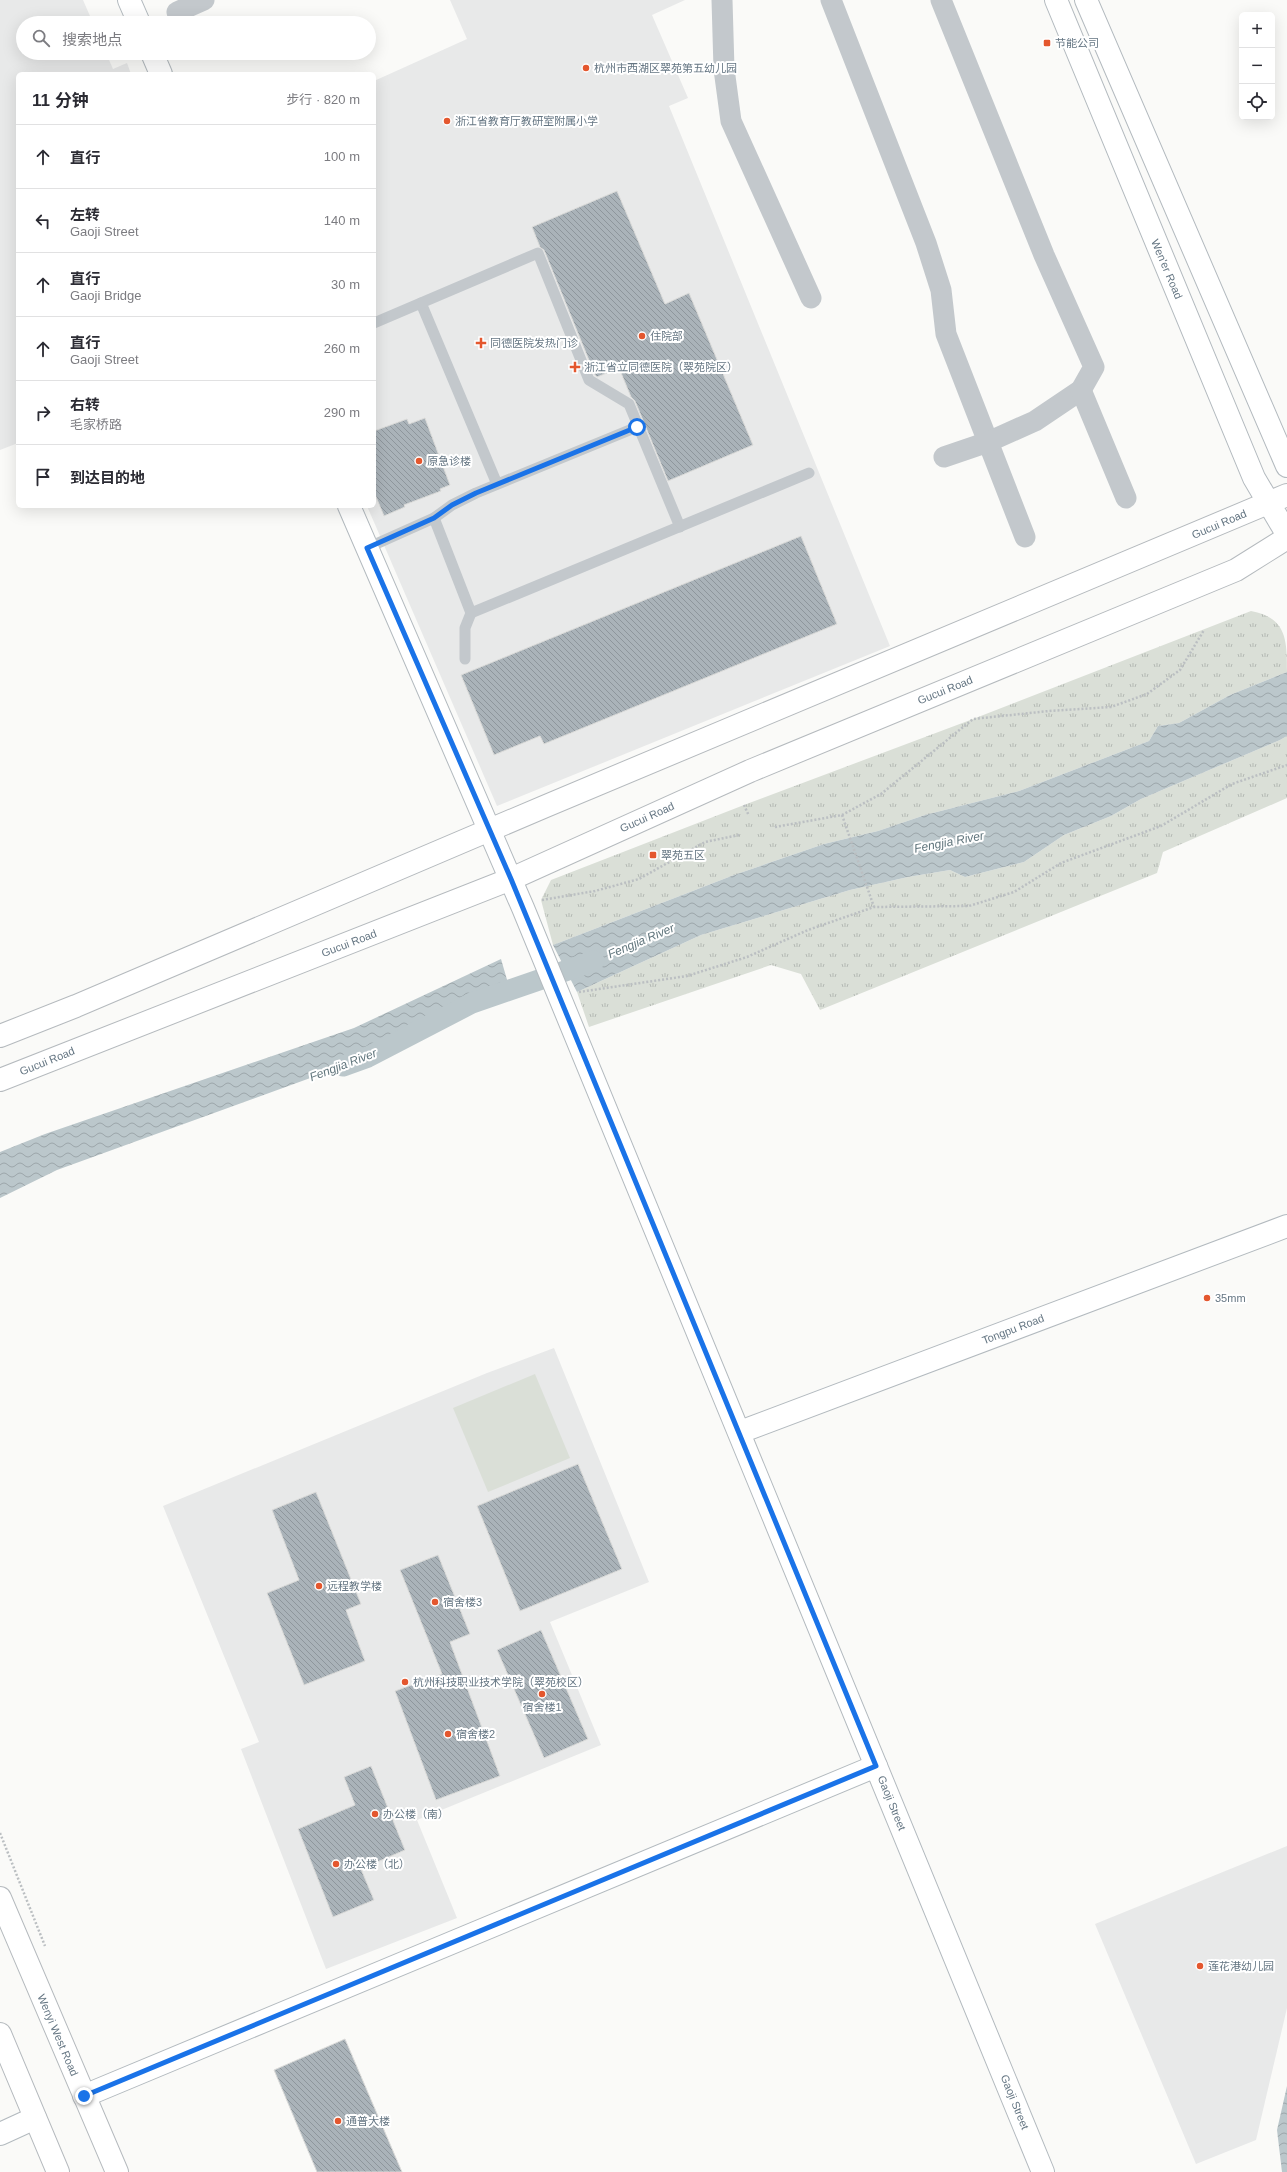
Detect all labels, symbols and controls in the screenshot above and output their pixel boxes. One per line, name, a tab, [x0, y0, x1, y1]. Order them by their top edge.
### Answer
map controls	[1239, 12, 1275, 120]
button: +	[1239, 12, 1275, 48]
search box	[16, 16, 376, 60]
icon: search	[30, 27, 52, 49]
text: 搜索地点	[62, 31, 122, 48]
place label: 节能公司	[1055, 37, 1099, 49]
marker: 节能公司	[1042, 38, 1052, 48]
button: −	[1239, 48, 1275, 84]
place label: 杭州市西湖区翠苑第五幼儿园	[594, 62, 737, 74]
marker: 杭州市西湖区翠苑第五幼儿园	[581, 63, 591, 73]
button: locate	[1239, 84, 1275, 120]
text: 11 分钟	[32, 91, 89, 110]
text: 步行 · 820 m	[286, 92, 360, 107]
place label: 浙江省教育厅教研室附属小学	[455, 115, 598, 127]
marker: 浙江省教育厅教研室附属小学	[442, 116, 452, 126]
icon: ahead	[32, 146, 54, 168]
text: 直行	[70, 149, 100, 166]
text: 100 m	[324, 149, 360, 164]
text: 左转	[70, 206, 100, 223]
icon: left	[32, 210, 54, 232]
text: 140 m	[324, 213, 360, 228]
text: Gaoji Street	[70, 224, 139, 239]
street label: Wen'er Road	[1149, 237, 1185, 301]
text: 直行	[70, 270, 100, 287]
icon: ahead	[32, 274, 54, 296]
text: 30 m	[331, 277, 360, 292]
text: Gaoji Bridge	[70, 288, 142, 303]
place label: 住院部	[650, 330, 683, 342]
marker: 住院部	[637, 331, 647, 341]
text: 直行	[70, 334, 100, 351]
marker: 同德医院发热门诊	[475, 337, 487, 349]
place label: 同德医院发热门诊	[490, 337, 578, 349]
icon: ahead	[32, 338, 54, 360]
text: 260 m	[324, 341, 360, 356]
text: Gaoji Street	[70, 352, 139, 367]
marker: 浙江省立同德医院（翠苑院区）	[569, 361, 581, 373]
place label: 浙江省立同德医院（翠苑院区）	[584, 361, 738, 373]
text: 右转	[70, 396, 100, 413]
icon: right	[32, 402, 54, 424]
text: 290 m	[324, 405, 360, 420]
text: 毛家桥路	[70, 417, 122, 432]
route start	[628, 418, 646, 436]
place label: 原急诊楼	[427, 455, 471, 467]
marker: 原急诊楼	[414, 456, 424, 466]
icon: arrive	[32, 466, 54, 488]
text: 到达目的地	[70, 469, 145, 486]
street label: Gucui Road	[1190, 507, 1248, 541]
street label: Gucui Road	[916, 674, 974, 706]
street label: Gucui Road	[618, 800, 676, 834]
water label: Fengjia River	[913, 828, 986, 856]
place label: 翠苑五区	[661, 849, 705, 861]
marker: 翠苑五区	[648, 850, 658, 860]
water label: Fengjia River	[606, 920, 677, 961]
street label: Gucui Road	[320, 927, 378, 959]
street label: Gucui Road	[18, 1045, 76, 1077]
water label: Fengjia River	[307, 1045, 379, 1084]
place label: 35mm	[1215, 1292, 1246, 1304]
marker: 35mm	[1202, 1293, 1212, 1303]
street label: Tongpu Road	[980, 1312, 1046, 1346]
place label: 远程教学楼	[327, 1580, 382, 1592]
marker: 远程教学楼	[314, 1581, 324, 1591]
place label: 宿舍楼3	[443, 1596, 482, 1608]
marker: 宿舍楼3	[430, 1597, 440, 1607]
place label: 杭州科技职业技术学院（翠苑校区）	[413, 1676, 589, 1688]
marker: 杭州科技职业技术学院（翠苑校区）	[400, 1677, 410, 1687]
marker: 宿舍楼1	[537, 1689, 547, 1699]
place label: 宿舍楼1	[522, 1701, 562, 1713]
place label: 宿舍楼2	[456, 1728, 495, 1740]
marker: 宿舍楼2	[443, 1729, 453, 1739]
street label: Gaoji Street	[876, 1774, 908, 1832]
place label: 办公楼（南）	[383, 1808, 449, 1820]
marker: 办公楼（南）	[370, 1809, 380, 1819]
place label: 办公楼（北）	[344, 1858, 410, 1870]
marker: 办公楼（北）	[331, 1859, 341, 1869]
place label: 莲花港幼儿园	[1208, 1960, 1274, 1972]
marker: 莲花港幼儿园	[1195, 1961, 1205, 1971]
street label: Wenyi West Road	[35, 1992, 81, 2078]
street label: Gaoji Street	[999, 2073, 1031, 2131]
route end	[75, 2087, 93, 2105]
place label: 通普大楼	[346, 2115, 390, 2127]
marker: 通普大楼	[333, 2116, 343, 2126]

